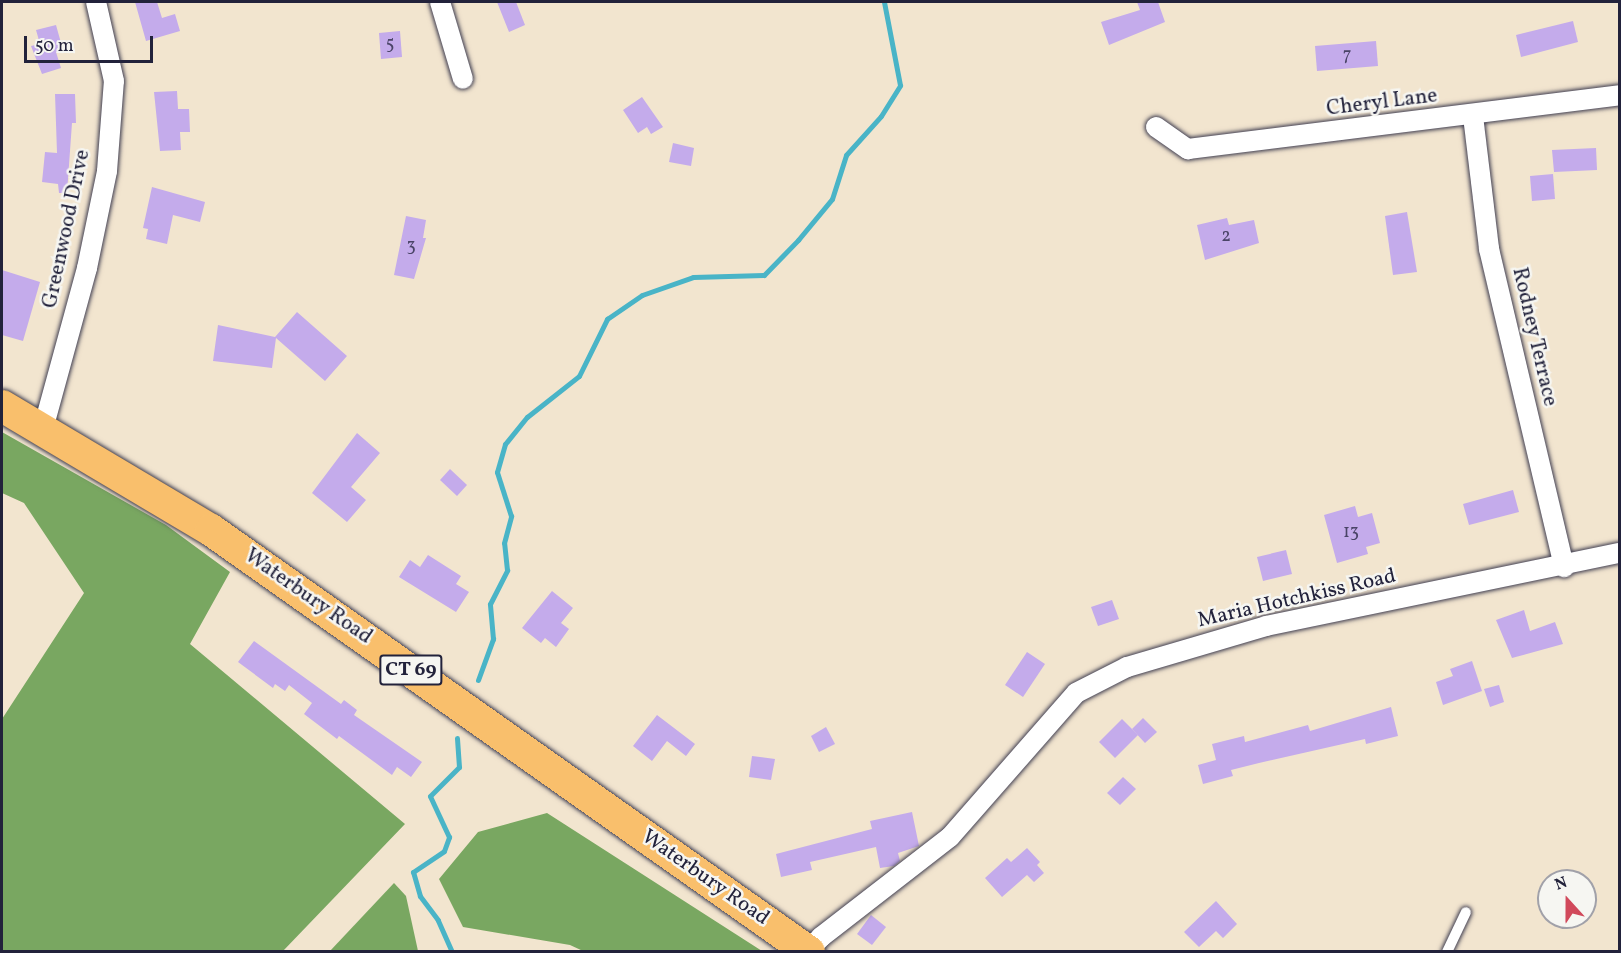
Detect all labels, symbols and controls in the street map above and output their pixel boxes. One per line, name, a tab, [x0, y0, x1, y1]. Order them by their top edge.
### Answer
scale bar	[27, 24, 156, 62]
text: 50 m	[35, 34, 74, 59]
house number: 5	[386, 34, 394, 56]
house number: 7	[1343, 45, 1351, 67]
street label: Cheryl Lane	[1325, 84, 1439, 122]
street label: Greenwood Drive	[38, 147, 96, 311]
house number: 2	[1221, 226, 1231, 248]
house number: 3	[406, 236, 416, 258]
street label: Rodney Terrace	[1506, 265, 1562, 409]
house number: 13	[1343, 522, 1359, 544]
street label: Waterbury Road	[239, 543, 377, 651]
street label: Maria Hotchkiss Road	[1195, 564, 1399, 634]
road number: CT 69	[378, 653, 444, 687]
street label: Waterbury Road	[636, 824, 774, 932]
north arrow	[1537, 869, 1597, 929]
text: N	[1552, 872, 1571, 896]

